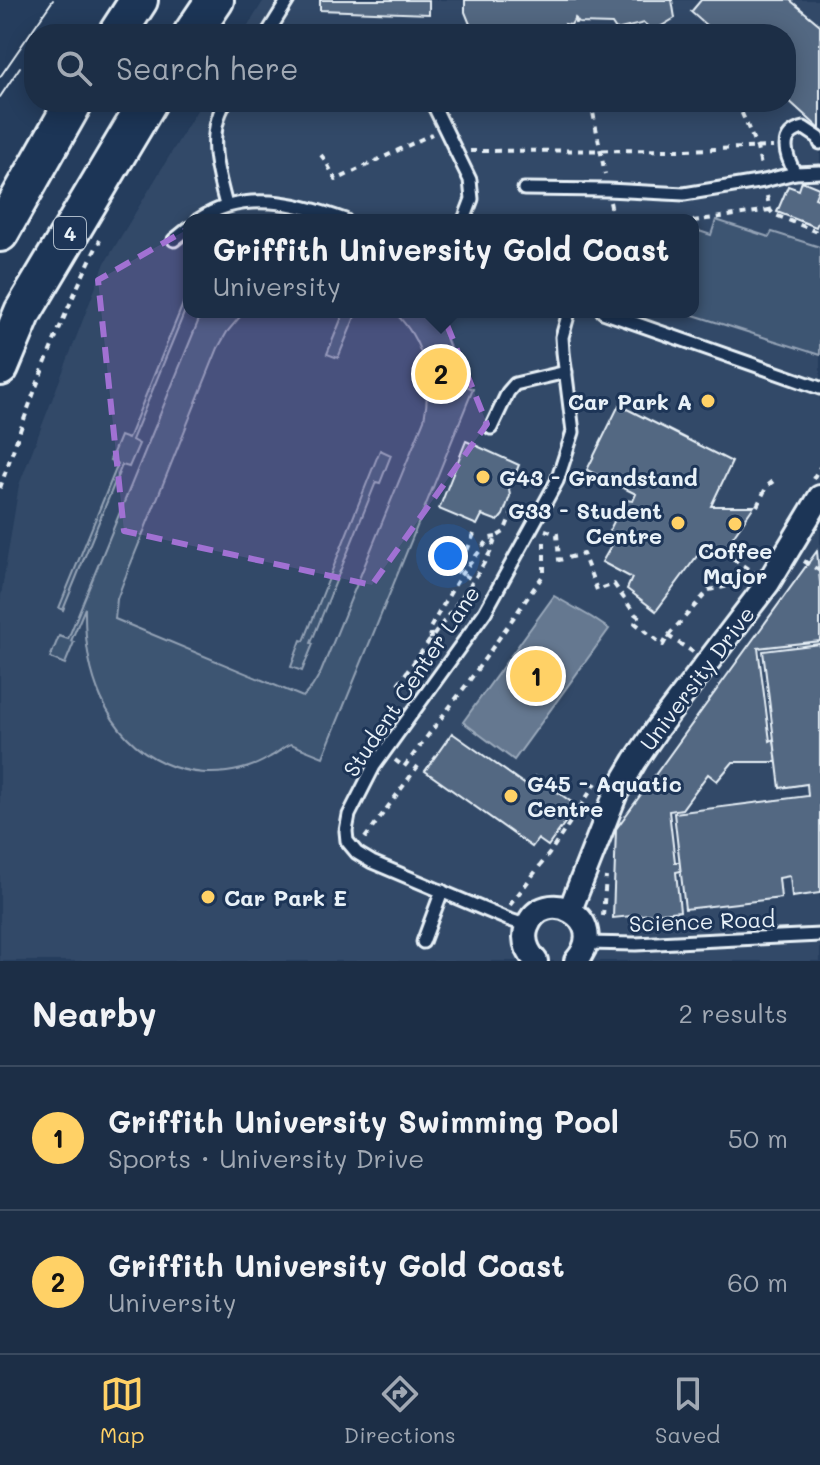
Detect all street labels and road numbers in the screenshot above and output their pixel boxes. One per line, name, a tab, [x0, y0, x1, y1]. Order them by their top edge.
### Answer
road number: 4	[54, 217, 86, 249]
street label: Student Center Lane	[336, 580, 486, 782]
street label: University Drive	[633, 600, 761, 756]
street label: Science Road	[628, 904, 776, 938]

